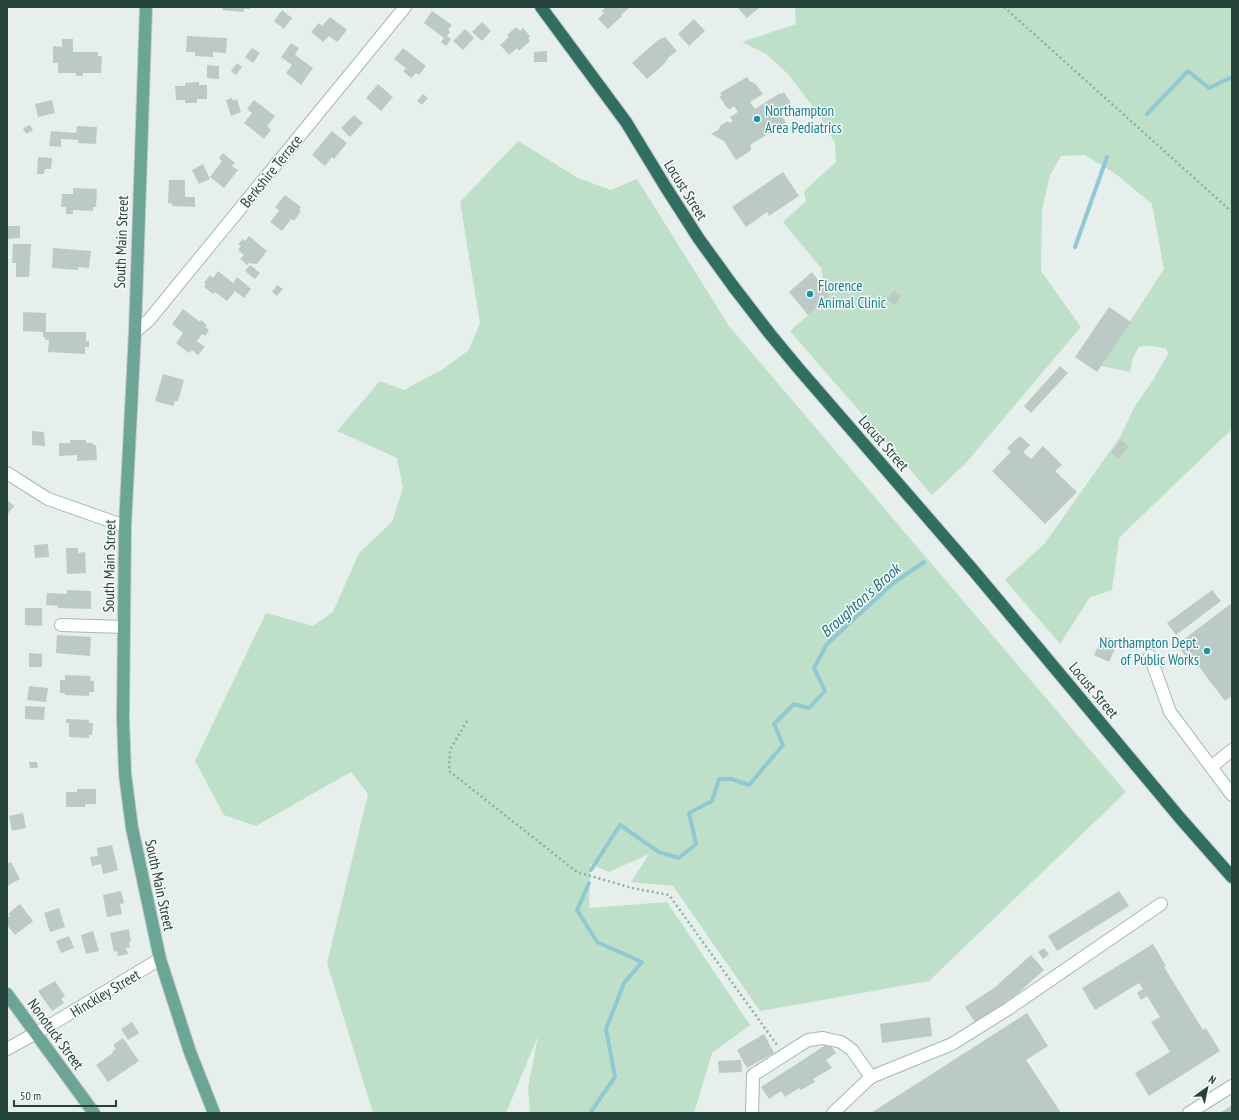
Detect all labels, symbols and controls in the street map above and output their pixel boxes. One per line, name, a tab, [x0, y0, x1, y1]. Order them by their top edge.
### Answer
place label: Northampton Area Pediatrics	[765, 101, 842, 137]
marker: Northampton Area Pediatrics	[752, 114, 762, 124]
street label: Berkshire Terrace	[236, 131, 306, 211]
street label: Locust Street	[660, 156, 712, 224]
street label: South Main Street	[110, 195, 132, 289]
place label: Florence Animal Clinic	[818, 276, 887, 312]
marker: Florence Animal Clinic	[805, 289, 815, 299]
street label: Locust Street	[855, 411, 913, 475]
street label: South Main Street	[99, 519, 119, 613]
water label: Broughton's Brook	[816, 558, 905, 641]
place label: Northampton Dept. of Public Works	[1099, 633, 1199, 669]
marker: Northampton Dept. of Public Works	[1202, 646, 1212, 656]
street label: Locust Street	[1065, 658, 1123, 722]
street label: South Main Street	[141, 838, 179, 932]
street label: Hinckley Street	[67, 965, 143, 1021]
street label: Nonotuck Street	[24, 995, 88, 1073]
north arrow	[1187, 1068, 1227, 1108]
text: N	[1206, 1072, 1219, 1087]
scale bar	[14, 1082, 116, 1108]
text: 50 m	[20, 1088, 41, 1103]

